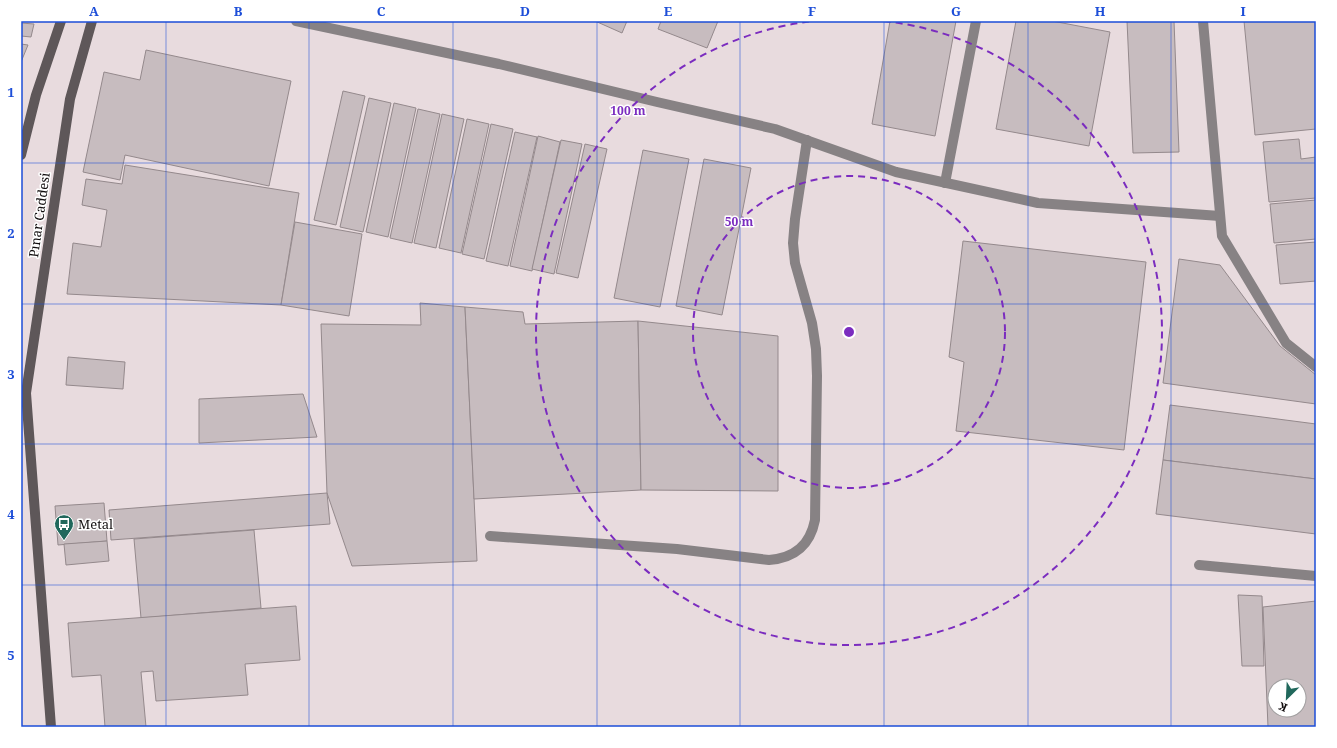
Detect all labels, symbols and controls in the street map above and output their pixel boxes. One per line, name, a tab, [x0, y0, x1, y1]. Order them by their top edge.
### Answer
text: A	[89, 2, 99, 20]
text: B	[234, 2, 243, 20]
text: C	[377, 2, 386, 20]
text: D	[520, 2, 530, 20]
text: E	[664, 2, 673, 20]
text: F	[808, 2, 816, 20]
text: G	[951, 2, 961, 20]
text: H	[1095, 2, 1106, 20]
text: I	[1240, 2, 1246, 20]
text: 1	[7, 83, 15, 101]
text: 100 m	[610, 102, 646, 119]
street label: Pınar Caddesi	[24, 171, 54, 259]
text: 50 m	[725, 213, 753, 230]
text: 2	[7, 224, 15, 242]
centre of rings	[842, 325, 856, 339]
text: 3	[7, 365, 15, 383]
text: 4	[7, 505, 15, 523]
bus stop icon: Metal	[53, 513, 75, 541]
place label: Metal	[78, 515, 113, 533]
text: 5	[7, 646, 15, 664]
north arrow	[1267, 678, 1307, 718]
text: K	[1275, 699, 1289, 716]

